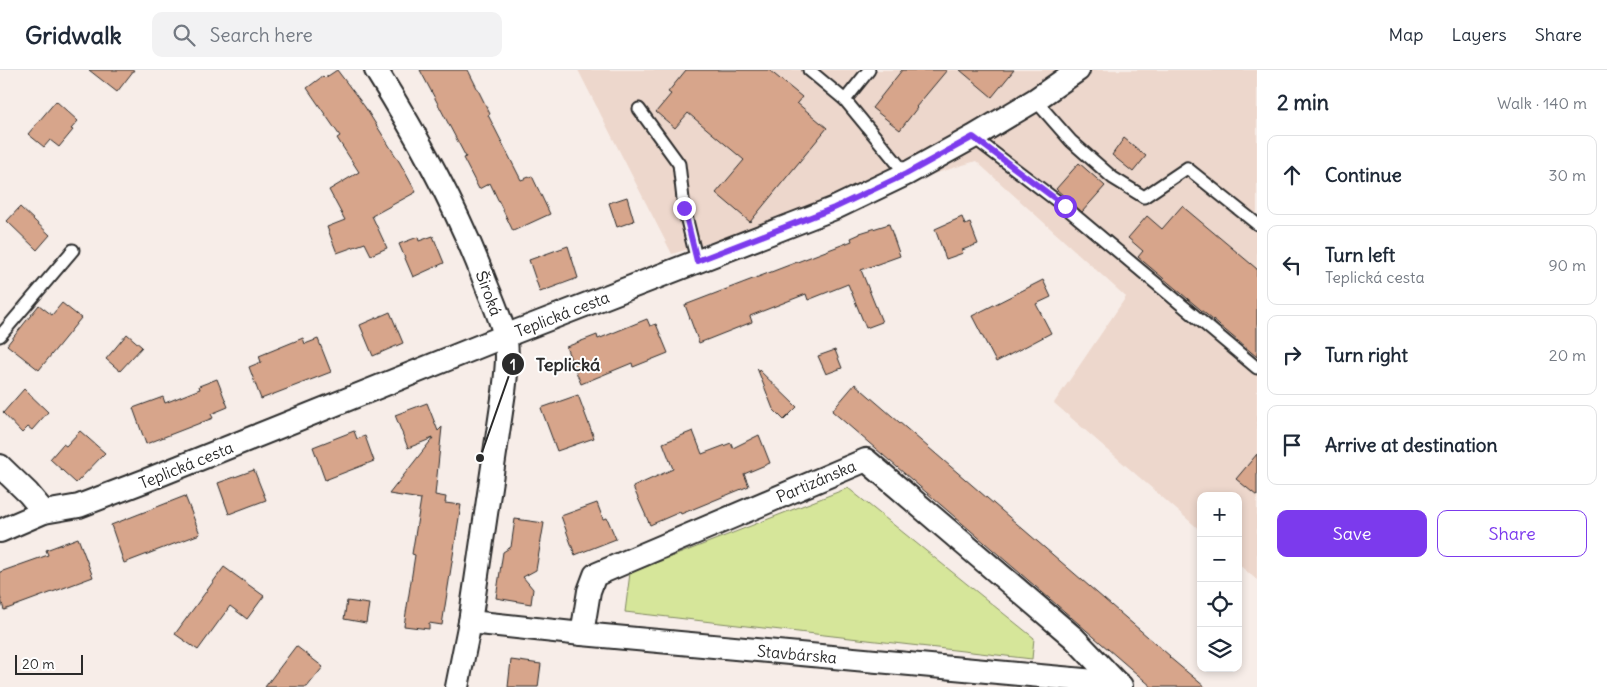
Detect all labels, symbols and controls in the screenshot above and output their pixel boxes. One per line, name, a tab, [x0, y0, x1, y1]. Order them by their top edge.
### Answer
search box	[152, 12, 502, 57]
text: Gridwalk	[25, 20, 122, 50]
icon: search	[170, 21, 198, 49]
text: Search here	[210, 23, 313, 47]
text: Map	[1388, 23, 1423, 46]
text: Layers	[1451, 23, 1507, 46]
text: Share	[1535, 23, 1582, 46]
text: 2 min	[1277, 89, 1329, 116]
text: Walk · 140 m	[1497, 93, 1587, 113]
icon: ahead	[1278, 161, 1306, 189]
text: Continue	[1325, 163, 1402, 187]
text: 30 m	[1549, 165, 1586, 185]
route start	[1054, 195, 1077, 218]
route end	[673, 197, 696, 220]
text: Turn left	[1325, 243, 1395, 267]
icon: left	[1278, 251, 1306, 279]
text: 90 m	[1548, 255, 1586, 275]
text: Teplická cesta	[1325, 267, 1425, 287]
street label: Široká	[472, 268, 506, 318]
street label: Teplická cesta	[512, 287, 612, 341]
icon: right	[1278, 341, 1306, 369]
text: Turn right	[1325, 343, 1408, 367]
text: 20 m	[1549, 345, 1586, 365]
callout: Teplická	[500, 348, 610, 381]
text: Teplická	[536, 353, 600, 376]
text: 1	[510, 355, 516, 374]
icon: arrive	[1278, 431, 1306, 459]
text: Arrive at destination	[1325, 433, 1498, 457]
street label: Teplická cesta	[136, 437, 236, 493]
street label: Partizánska	[773, 455, 859, 507]
map controls	[1197, 492, 1242, 672]
button: +	[1197, 492, 1242, 537]
button: Save	[1277, 510, 1427, 557]
button: Share	[1437, 510, 1587, 557]
button: −	[1197, 537, 1242, 582]
button: locate	[1197, 582, 1242, 627]
button: layers	[1197, 627, 1242, 672]
street label: Stavbárska	[756, 641, 838, 667]
scale bar	[15, 652, 82, 675]
text: 20 m	[22, 655, 55, 673]

